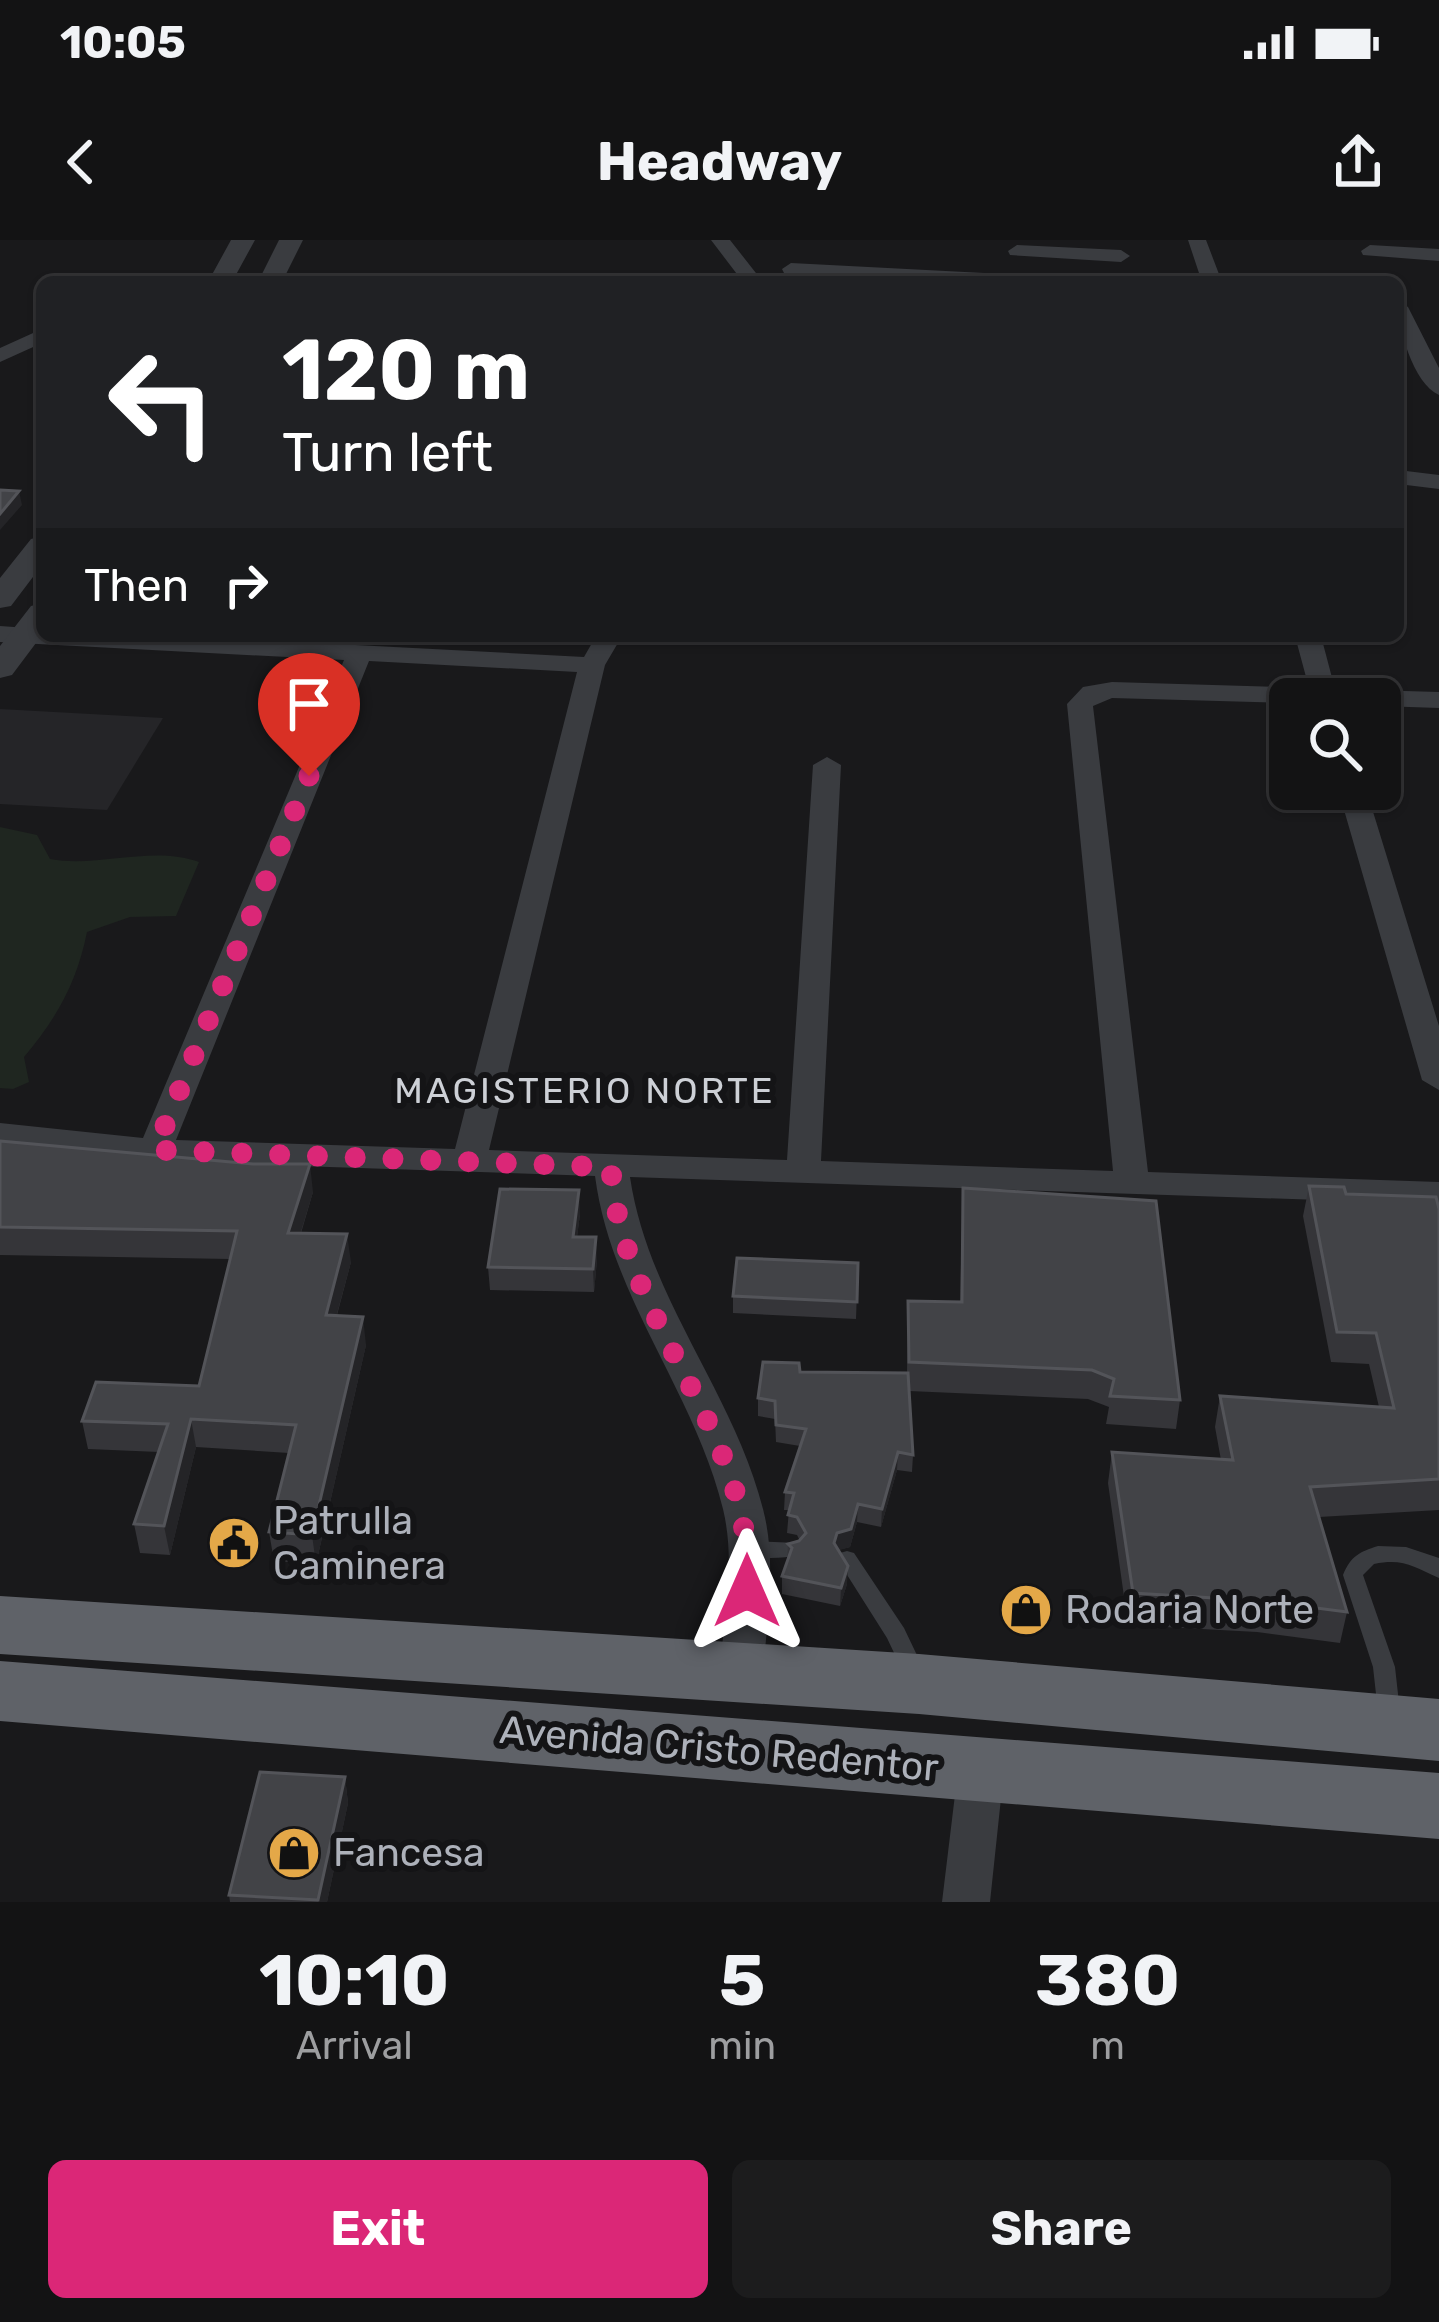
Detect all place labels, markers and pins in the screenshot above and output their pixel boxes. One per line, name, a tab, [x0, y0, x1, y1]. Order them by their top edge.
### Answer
pin	[258, 653, 360, 776]
place label: Patrulla Caminera	[273, 1498, 446, 1589]
public building icon: Patrulla Caminera	[206, 1515, 262, 1571]
shop icon: Rodaria Norte	[998, 1582, 1054, 1638]
place label: Rodaria Norte	[1065, 1587, 1314, 1633]
shop icon: Fancesa	[266, 1825, 322, 1881]
place label: Fancesa	[333, 1830, 485, 1876]

